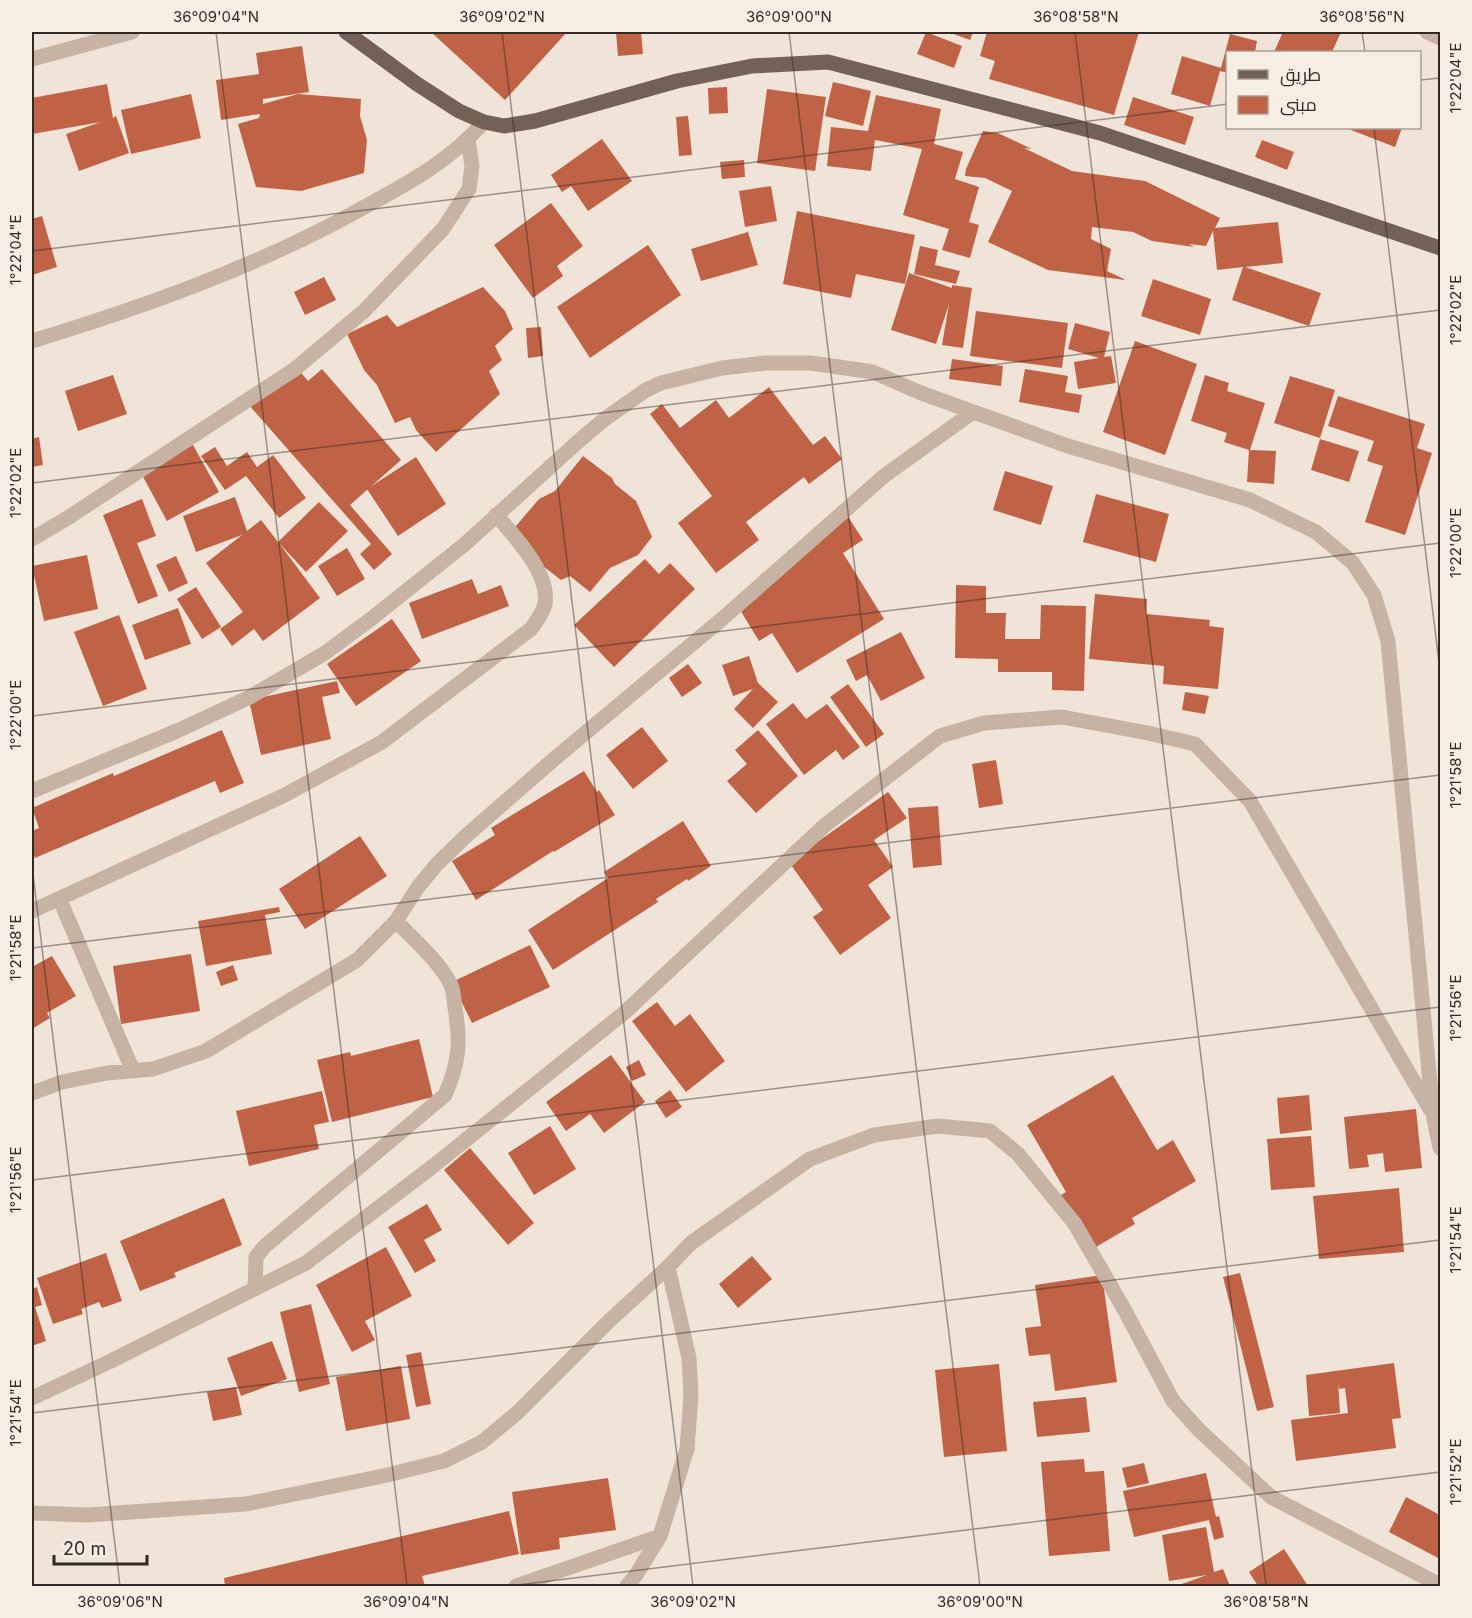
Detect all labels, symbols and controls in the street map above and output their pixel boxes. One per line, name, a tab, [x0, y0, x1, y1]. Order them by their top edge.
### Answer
text: 36°09'04"N	[173, 7, 259, 26]
text: 36°09'02"N	[459, 7, 545, 26]
text: 36°09'00"N	[746, 7, 832, 26]
text: 36°08'58"N	[1033, 7, 1119, 26]
text: 36°08'56"N	[1319, 7, 1405, 26]
text: 1°22'04"E	[1446, 43, 1465, 113]
legend	[1226, 51, 1421, 129]
text: طريق	[1280, 64, 1321, 87]
text: مبنى	[1280, 94, 1317, 116]
text: 1°22'04"E	[6, 215, 25, 285]
text: 1°22'02"E	[1446, 275, 1465, 345]
text: 1°22'02"E	[6, 448, 25, 518]
text: 1°22'00"E	[1446, 508, 1465, 578]
text: 1°22'00"E	[6, 680, 25, 750]
text: 1°21'58"E	[1446, 741, 1465, 809]
text: 1°21'58"E	[6, 914, 25, 982]
text: 1°21'56"E	[1446, 974, 1465, 1042]
text: 1°21'56"E	[6, 1146, 25, 1214]
text: 1°21'54"E	[1446, 1206, 1465, 1274]
text: 1°21'54"E	[6, 1379, 25, 1447]
text: 1°21'52"E	[1446, 1439, 1465, 1505]
scale bar	[54, 1528, 147, 1566]
text: 20 m	[63, 1538, 106, 1559]
text: 36°09'06"N	[77, 1592, 163, 1611]
text: 36°09'04"N	[363, 1592, 449, 1611]
text: 36°09'02"N	[650, 1592, 736, 1611]
text: 36°09'00"N	[937, 1592, 1023, 1611]
text: 36°08'58"N	[1223, 1592, 1309, 1611]

